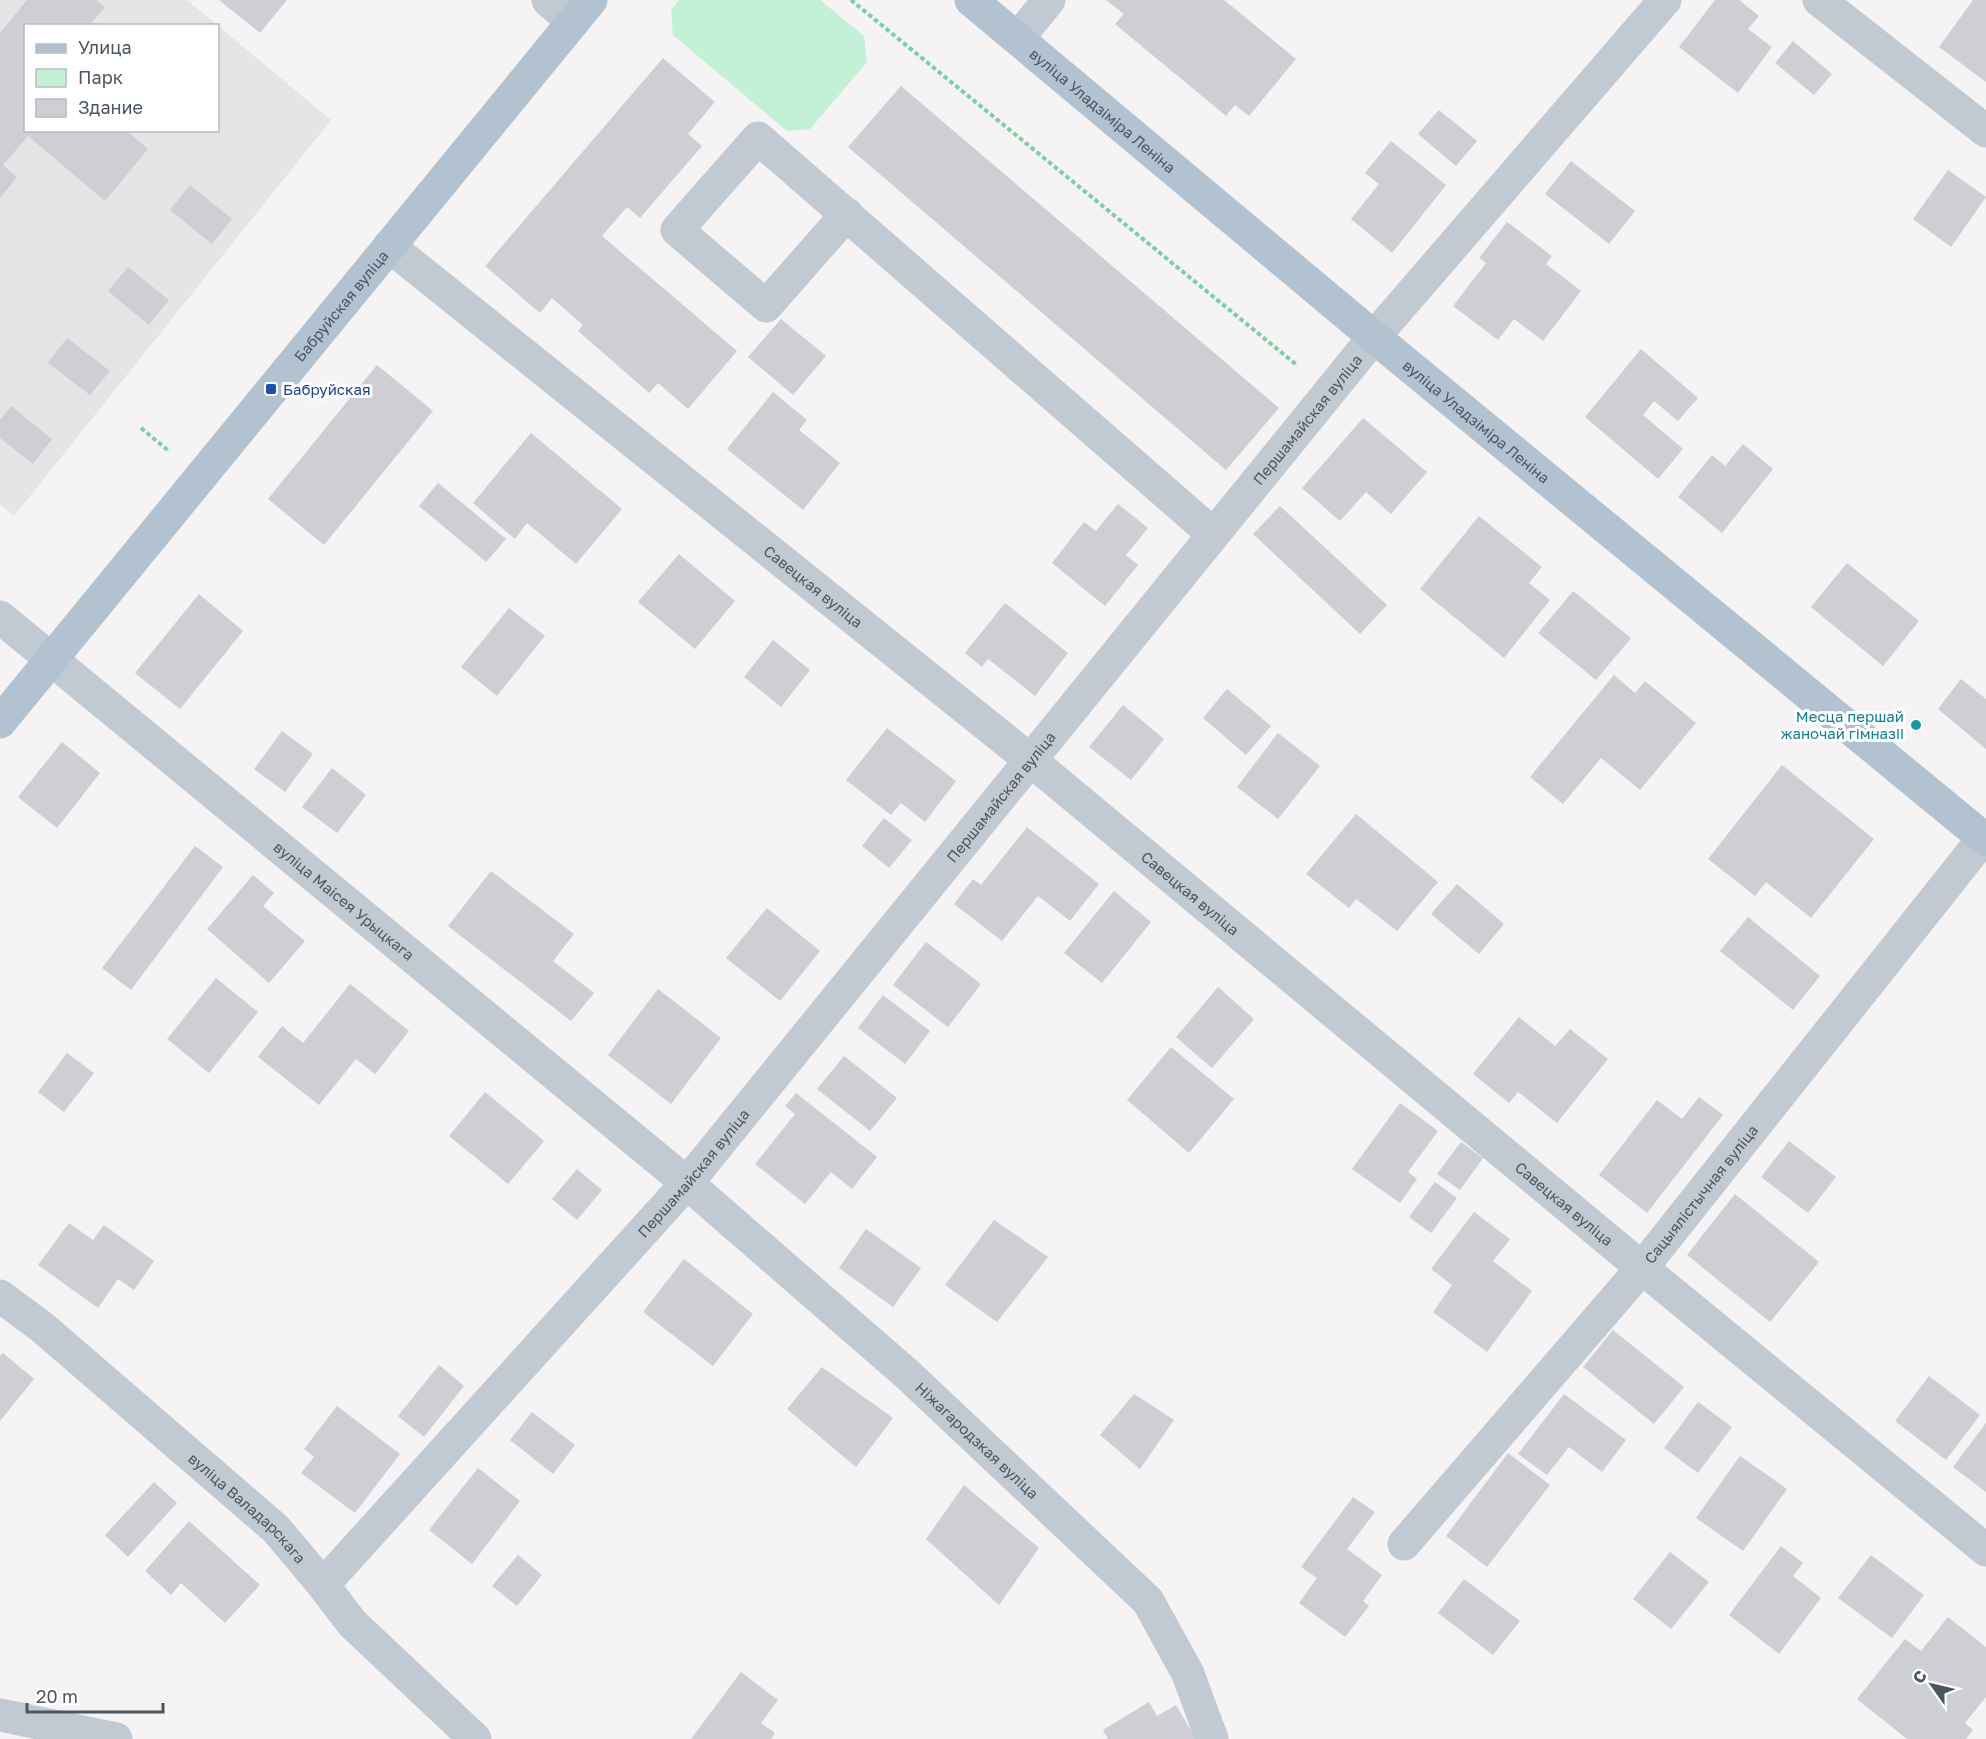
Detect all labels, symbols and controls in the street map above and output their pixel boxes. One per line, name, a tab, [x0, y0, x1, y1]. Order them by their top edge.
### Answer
legend	[24, 24, 219, 132]
text: Улица	[78, 36, 132, 58]
street label: вуліца Уладзіміра Леніна	[1026, 44, 1179, 176]
text: Парк	[78, 66, 123, 88]
text: Здание	[78, 96, 143, 118]
street label: Бабруйская вуліца	[290, 246, 392, 365]
street label: Першамайская вуліца	[1249, 351, 1365, 488]
street label: вуліца Уладзіміра Леніна	[1399, 356, 1553, 487]
place label: Бабруйская	[283, 380, 371, 398]
marker: Бабруйская	[264, 382, 278, 396]
street label: Савецкая вуліца	[760, 541, 867, 631]
place label: Месца першай жаночай гімназіі	[1781, 707, 1904, 742]
marker: Месца першай жаночай гімназіі	[1909, 718, 1923, 732]
street label: Першамайская вуліца	[942, 728, 1059, 866]
street label: вуліца Маісея Урыцкага	[270, 838, 418, 964]
street label: Савецкая вуліца	[1138, 847, 1243, 939]
street label: Першамайская вуліца	[634, 1105, 753, 1241]
street label: Сацыялістычная вуліца	[1640, 1121, 1761, 1267]
street label: Савецкая вуліца	[1512, 1158, 1617, 1249]
street label: Ніжагародзкая вуліца	[912, 1378, 1043, 1502]
street label: вуліца Валадарскага	[185, 1449, 310, 1567]
north arrow	[1902, 1655, 1962, 1715]
text: С	[1908, 1666, 1931, 1687]
scale bar	[27, 1676, 164, 1714]
text: 20 m	[36, 1685, 78, 1707]

